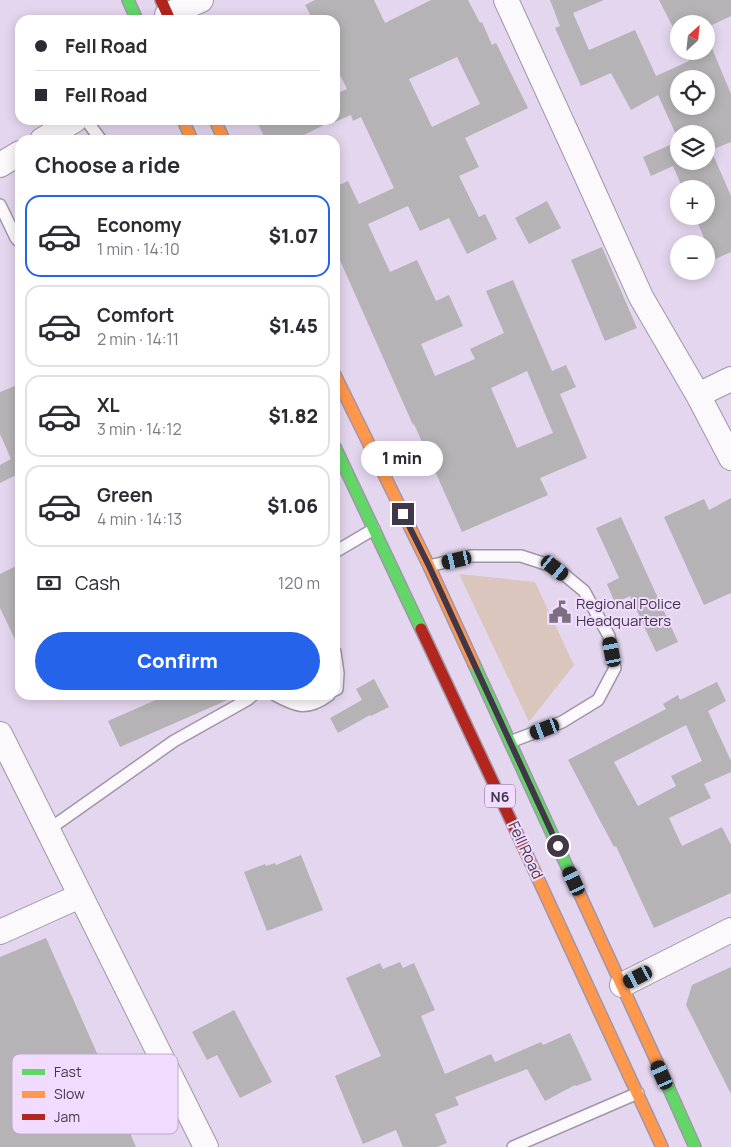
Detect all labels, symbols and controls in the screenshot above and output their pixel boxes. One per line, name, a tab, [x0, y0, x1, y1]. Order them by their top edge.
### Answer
north arrow	[670, 15, 715, 60]
map controls	[670, 15, 715, 280]
text: Fell Road	[65, 33, 148, 59]
button: locate	[670, 70, 715, 115]
text: Fell Road	[65, 82, 148, 108]
button: layers	[670, 125, 715, 170]
text: Choose a ride	[35, 150, 180, 180]
button: +	[670, 180, 715, 225]
text: Economy	[97, 212, 181, 238]
icon: car	[37, 214, 82, 259]
text: $1.07	[269, 223, 318, 249]
button: −	[670, 235, 715, 280]
text: 1 min · 14:10	[97, 238, 180, 260]
text: Comfort	[97, 302, 174, 328]
icon: car	[37, 304, 82, 349]
text: $1.45	[269, 313, 318, 339]
text: 2 min · 14:11	[97, 328, 179, 350]
text: XL	[97, 392, 120, 418]
icon: car	[37, 394, 82, 439]
text: $1.82	[269, 403, 318, 429]
text: 3 min · 14:12	[97, 418, 182, 440]
callout: 1 min	[362, 442, 444, 476]
text: 1 min	[382, 447, 422, 469]
text: Green	[97, 482, 153, 508]
icon: car	[37, 484, 82, 529]
text: $1.06	[267, 493, 318, 519]
route end	[392, 503, 414, 525]
text: 4 min · 14:13	[97, 508, 182, 530]
car	[440, 549, 473, 571]
car	[538, 553, 571, 583]
icon: cash	[35, 569, 63, 597]
text: Cash	[75, 570, 120, 596]
text: 120 m	[278, 572, 320, 594]
place label: Regional Police Headquarters	[576, 593, 681, 631]
public building icon: Regional Police Headquarters	[547, 599, 573, 625]
button: Confirm	[35, 632, 320, 690]
car	[601, 636, 622, 668]
car	[528, 717, 561, 741]
road number: N6	[485, 784, 515, 808]
street label: Fell Road	[503, 818, 549, 882]
route start	[547, 835, 569, 857]
car	[560, 864, 587, 898]
car	[621, 964, 654, 990]
legend	[12, 1054, 178, 1134]
car	[649, 1058, 674, 1092]
text: Fast	[54, 1062, 82, 1081]
text: Slow	[54, 1084, 85, 1103]
text: Jam	[54, 1107, 80, 1126]

